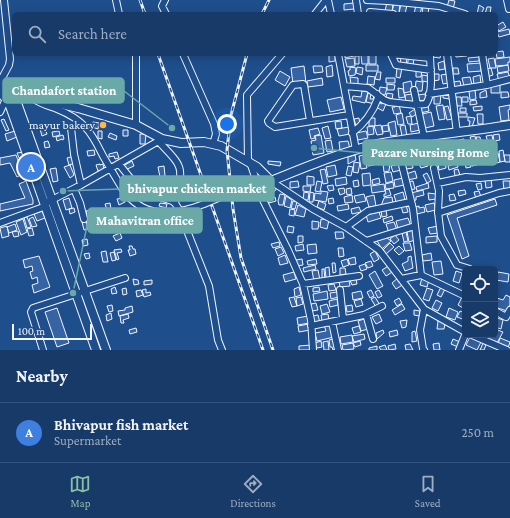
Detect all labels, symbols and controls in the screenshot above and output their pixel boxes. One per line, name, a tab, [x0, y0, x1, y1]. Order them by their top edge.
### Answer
search box	[12, 12, 498, 56]
icon: search	[26, 23, 48, 45]
text: Search here	[58, 26, 127, 42]
callout: Chandafort station	[3, 78, 124, 103]
text: Chandafort station	[12, 83, 117, 98]
your location	[217, 114, 237, 134]
place label: mayur bakery	[29, 118, 95, 132]
marker: mayur bakery	[98, 120, 108, 130]
callout: Pazare Nursing Home	[363, 140, 497, 165]
text: Pazare Nursing Home	[371, 145, 489, 160]
pin: A	[18, 152, 44, 182]
callout: bhivapur chicken market	[120, 176, 274, 201]
text: bhivapur chicken market	[127, 181, 267, 196]
callout: Mahavitran office	[88, 208, 202, 233]
text: Mahavitran office	[96, 213, 194, 228]
map controls	[462, 266, 498, 338]
button: locate	[462, 266, 498, 302]
button: layers	[462, 302, 498, 338]
scale bar	[12, 322, 92, 341]
text: 100 m	[18, 325, 45, 337]
text: Nearby	[16, 367, 68, 386]
text: Bhivapur fish market	[54, 417, 188, 433]
text: A	[25, 425, 33, 440]
text: 250 m	[461, 425, 494, 440]
text: Supermarket	[54, 433, 121, 448]
tab: Map	[69, 473, 91, 509]
tab: Directions	[230, 473, 276, 509]
tab: Saved	[415, 473, 441, 509]

